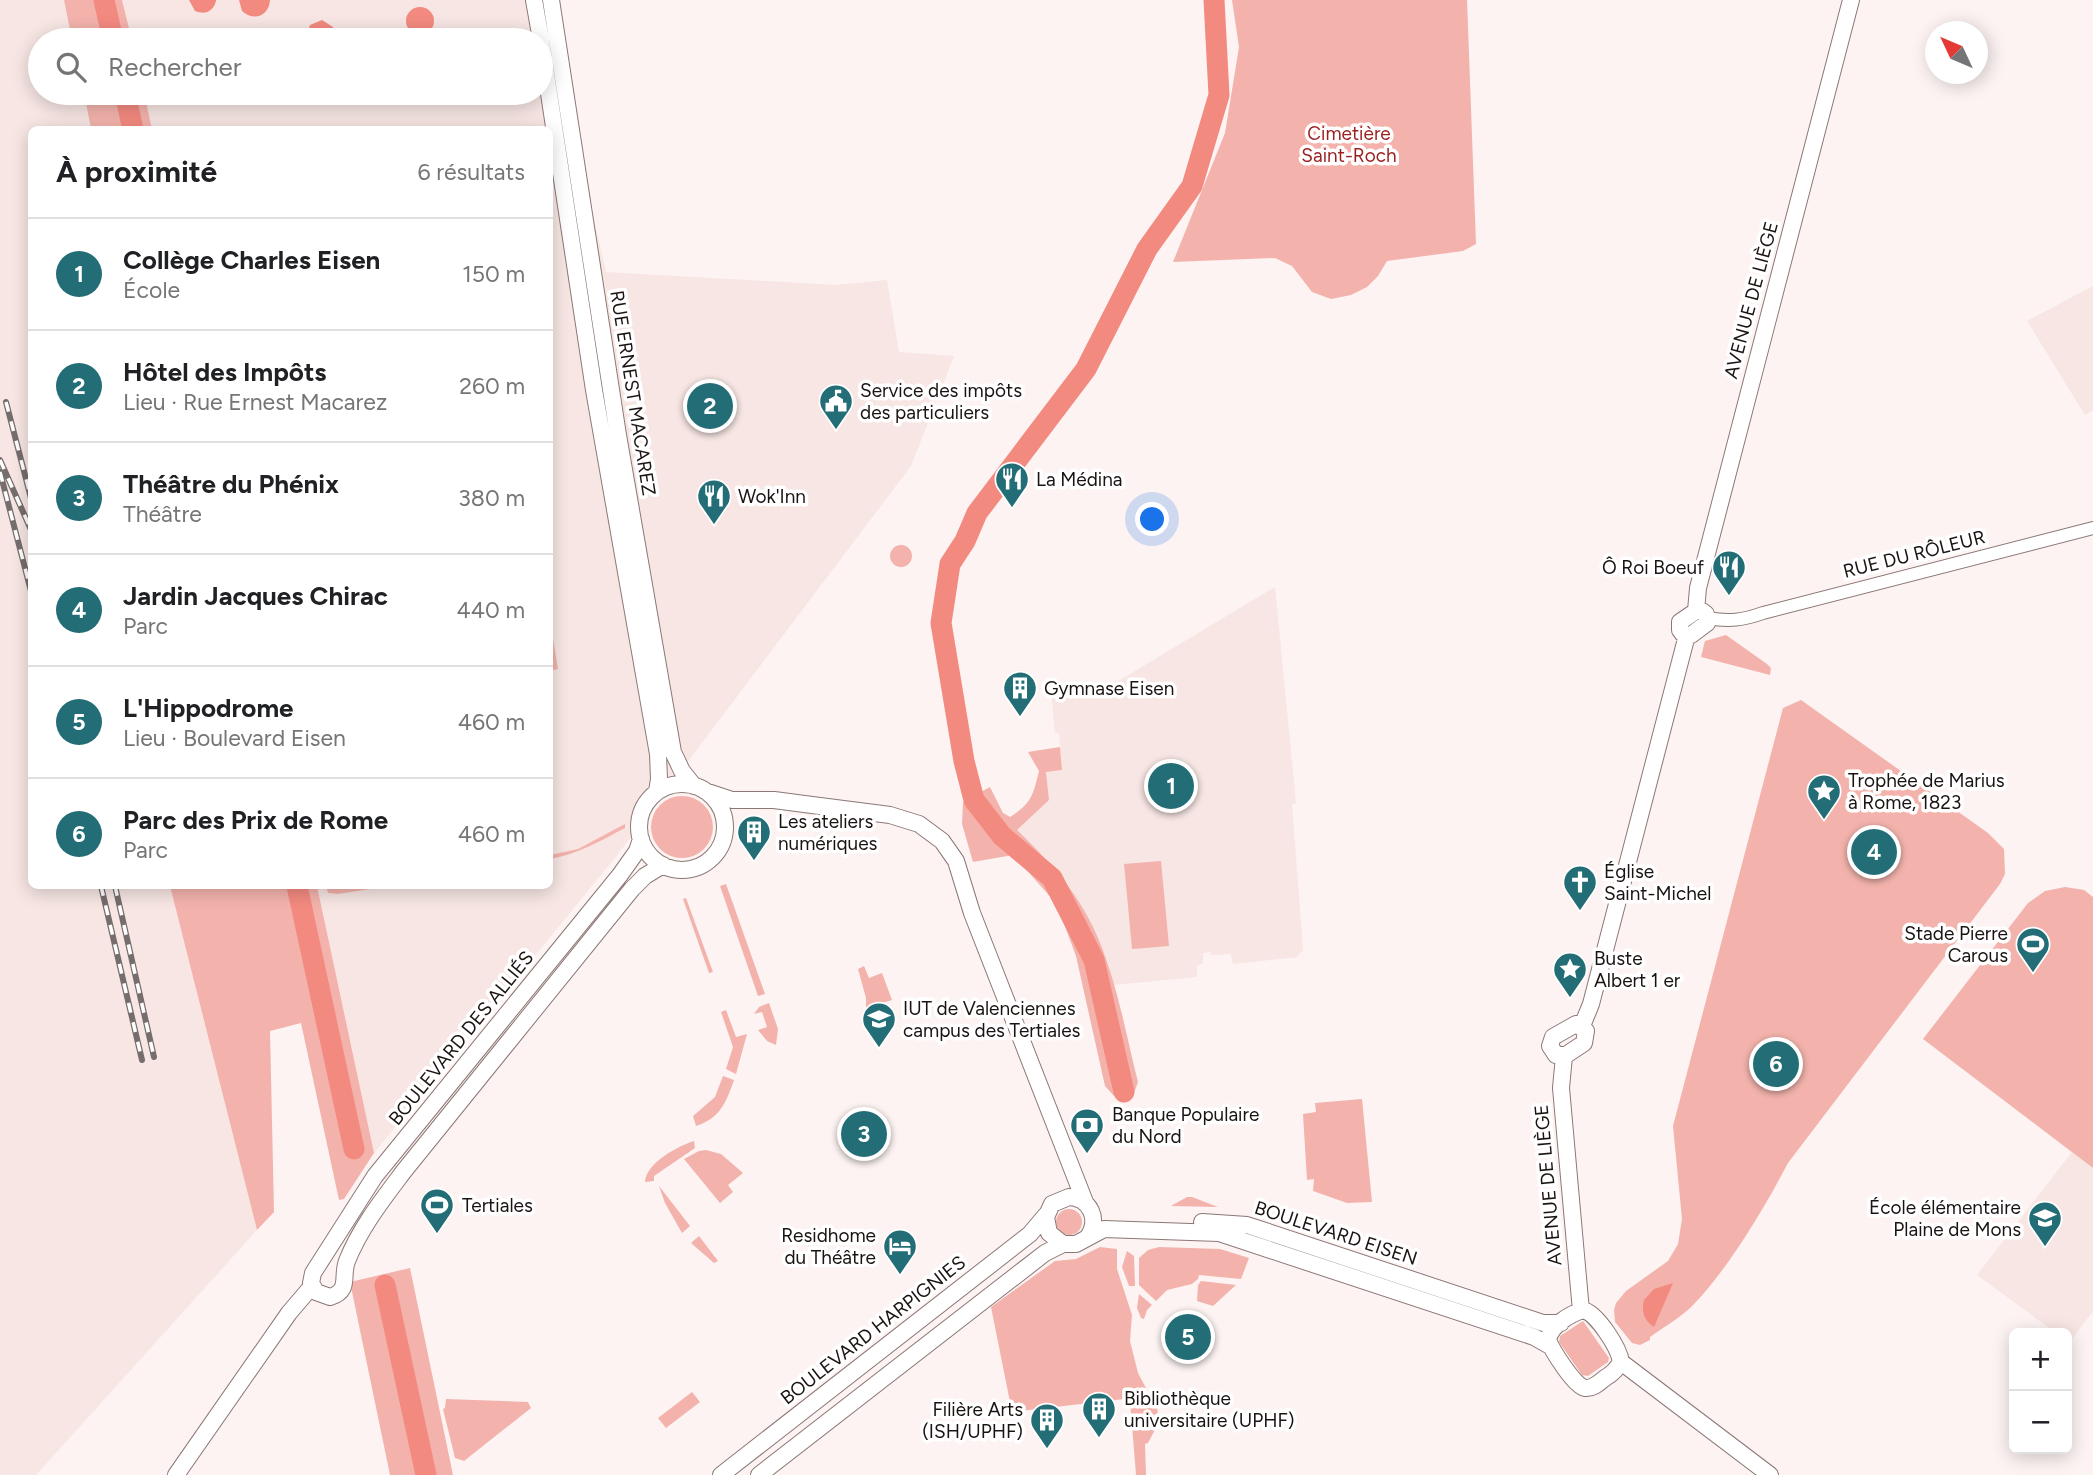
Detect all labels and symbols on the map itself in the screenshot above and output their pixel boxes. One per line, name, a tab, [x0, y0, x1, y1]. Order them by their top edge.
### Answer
north arrow	[1925, 21, 1988, 84]
park label: Cimetière Saint-Roch	[1301, 122, 1397, 167]
street label: AVENUE DE LIÈGE	[1719, 219, 1783, 381]
street label: RUE ERNEST MACAREZ	[605, 289, 661, 497]
place label: Service des impôts des particuliers	[860, 379, 1022, 424]
pin: 2	[687, 380, 733, 432]
public building icon: Service des impôts des particuliers	[817, 382, 855, 431]
restaurant icon: La Médina	[993, 460, 1031, 509]
place label: La Médina	[1036, 468, 1123, 491]
restaurant icon: Wok'Inn	[695, 477, 733, 526]
place label: Wok'Inn	[738, 485, 806, 508]
your location	[1135, 502, 1169, 536]
street label: RUE DU RÔLEUR	[1841, 525, 1988, 583]
restaurant icon: Ô Roi Boeuf	[1710, 548, 1748, 597]
place label: Ô Roi Boeuf	[1602, 556, 1704, 579]
building icon: Gymnase Eisen	[1001, 669, 1039, 718]
place label: Gymnase Eisen	[1044, 677, 1174, 700]
pin: 1	[1148, 760, 1194, 812]
place label: Trophée de Marius à Rome, 1823	[1848, 769, 2005, 814]
place icon: Trophée de Marius à Rome, 1823	[1805, 772, 1843, 821]
place label: Les ateliers numériques	[778, 810, 878, 855]
building icon: Les ateliers numériques	[735, 813, 773, 862]
pin: 4	[1851, 826, 1897, 878]
place label: Église Saint-Michel	[1604, 860, 1711, 905]
church icon: Église Saint-Michel	[1561, 863, 1599, 912]
place label: Stade Pierre Carous	[1904, 922, 2008, 967]
sports icon: Stade Pierre Carous	[2014, 925, 2052, 974]
street label: BOULEVARD DES ALLIÉS	[384, 946, 538, 1130]
place label: Buste Albert 1 er	[1594, 947, 1681, 992]
place icon: Buste Albert 1 er	[1551, 950, 1589, 999]
place label: IUT de Valenciennes campus des Tertiales	[903, 997, 1081, 1042]
school or university icon: IUT de Valenciennes campus des Tertiales	[860, 1000, 898, 1049]
pin: 6	[1753, 1038, 1799, 1090]
place label: Banque Populaire du Nord	[1112, 1103, 1259, 1148]
street label: AVENUE DE LIÈGE	[1530, 1104, 1566, 1266]
bank icon: Banque Populaire du Nord	[1068, 1106, 1106, 1155]
pin: 3	[841, 1108, 887, 1160]
sports icon: Tertiales	[418, 1186, 456, 1235]
place label: Tertiales	[462, 1194, 533, 1217]
street label: BOULEVARD EISEN	[1252, 1196, 1420, 1270]
place label: École élémentaire Plaine de Mons	[1869, 1196, 2021, 1241]
school or university icon: École élémentaire Plaine de Mons	[2026, 1199, 2064, 1248]
place label: Residhome du Théâtre	[781, 1224, 876, 1269]
hotel icon: Residhome du Théâtre	[881, 1227, 919, 1276]
street label: BOULEVARD HARPIGNIES	[776, 1251, 970, 1409]
pin: 5	[1165, 1311, 1211, 1363]
place label: Bibliothèque universitaire (UPHF)	[1124, 1387, 1294, 1432]
building icon: Bibliothèque universitaire (UPHF)	[1080, 1390, 1118, 1439]
place label: Filière Arts (ISH/UPHF)	[922, 1398, 1023, 1443]
building icon: Filière Arts (ISH/UPHF)	[1028, 1401, 1066, 1450]

